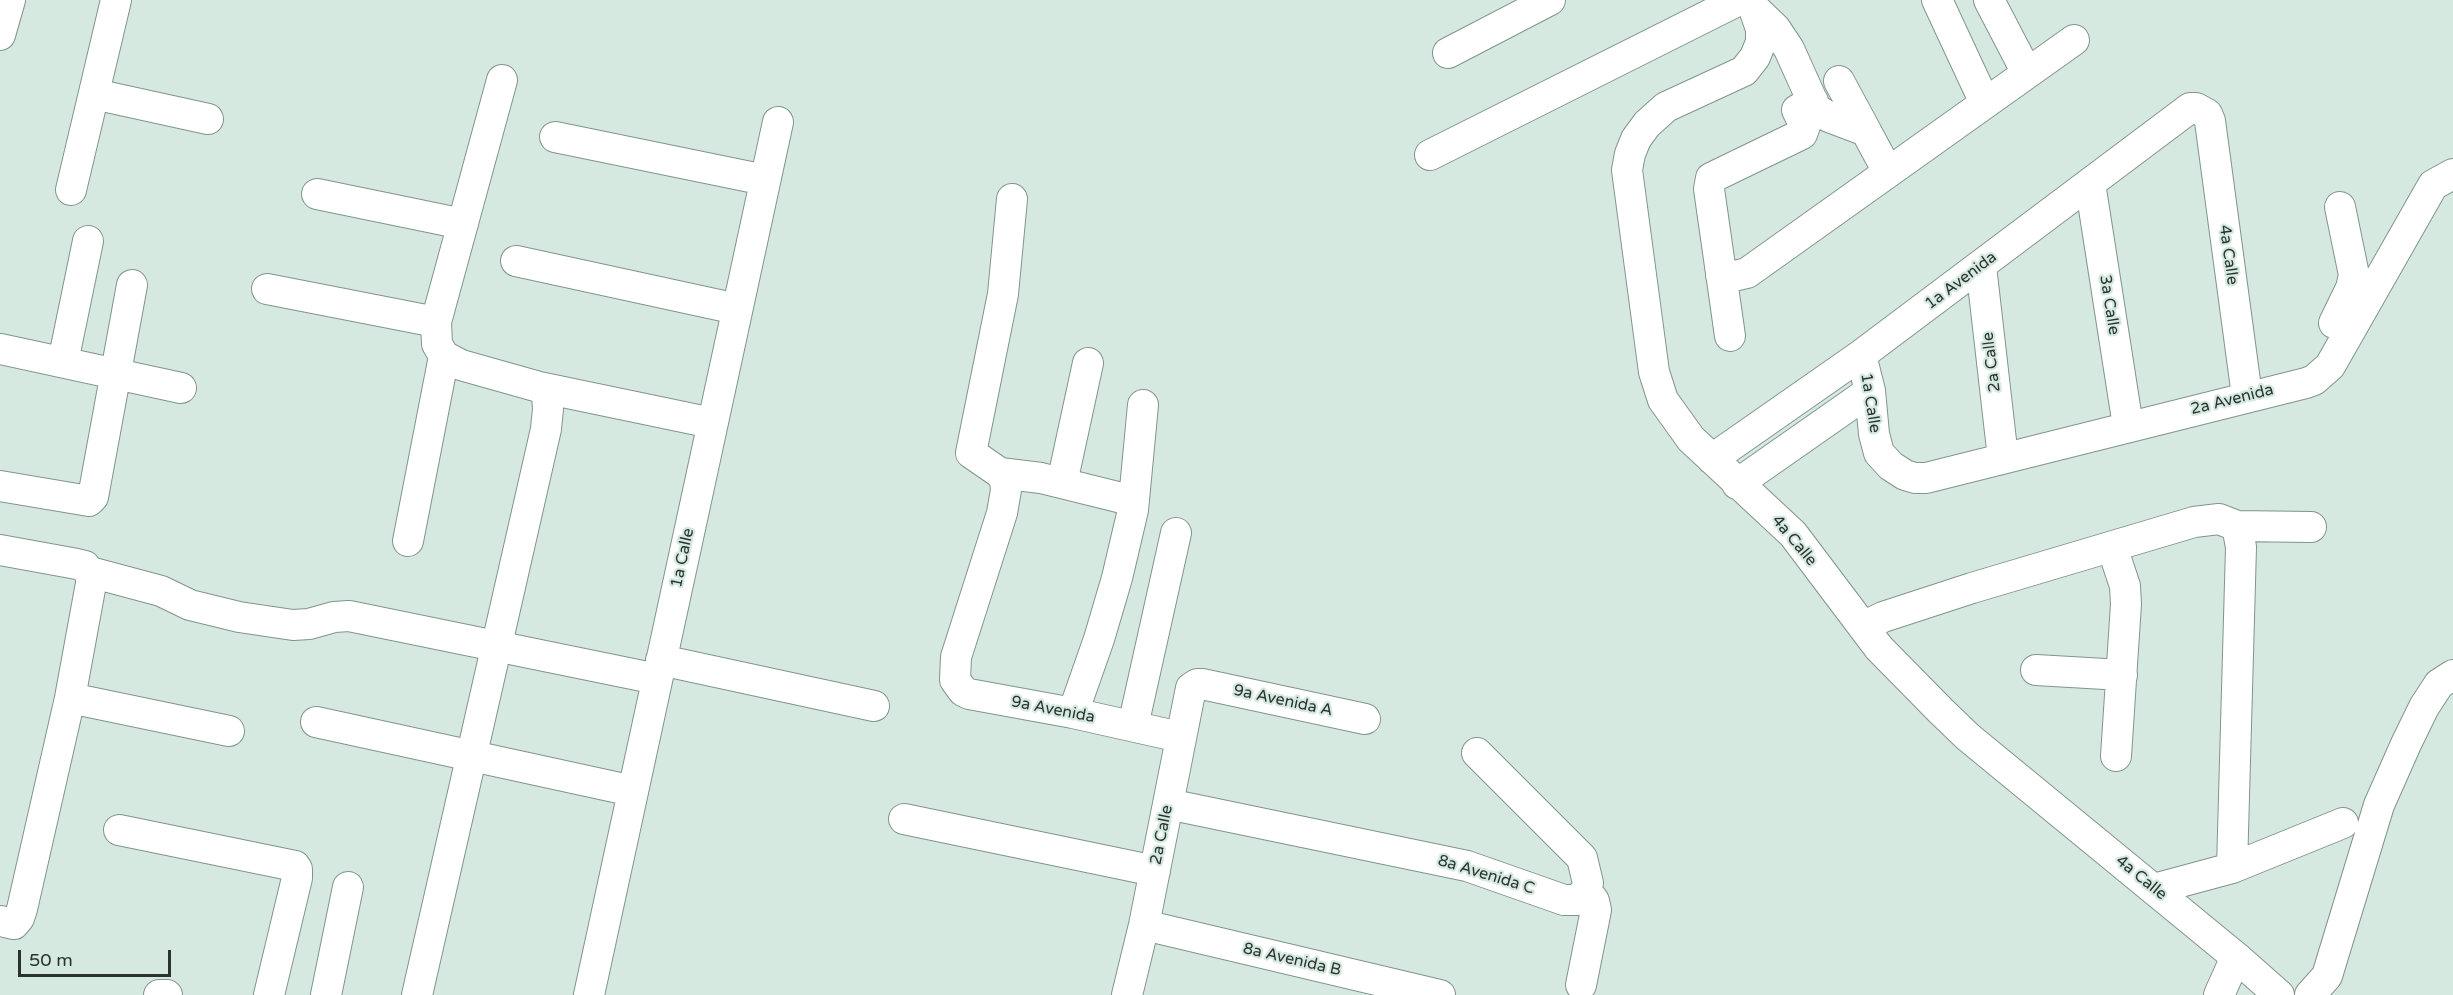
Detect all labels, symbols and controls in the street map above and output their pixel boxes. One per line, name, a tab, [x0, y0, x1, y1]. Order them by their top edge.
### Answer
street label: 4a Calle	[2214, 224, 2242, 286]
street label: 1a Avenida	[1921, 248, 2001, 314]
street label: 3a Calle	[2095, 274, 2123, 336]
street label: 2a Calle	[1979, 331, 2005, 393]
street label: 1a Calle	[1856, 372, 1884, 434]
street label: 2a Avenida	[2189, 380, 2275, 420]
street label: 4a Calle	[1767, 512, 1821, 570]
street label: 1a Calle	[667, 526, 699, 590]
street label: 9a Avenida A	[1232, 681, 1334, 721]
street label: 9a Avenida	[1010, 692, 1096, 728]
street label: 2a Calle	[1147, 804, 1177, 866]
street label: 8a Avenida C	[1435, 851, 1537, 899]
street label: 4a Calle	[2112, 852, 2170, 904]
scale bar	[21, 938, 174, 976]
street label: 8a Avenida B	[1241, 939, 1343, 981]
text: 50 m	[29, 949, 73, 971]

